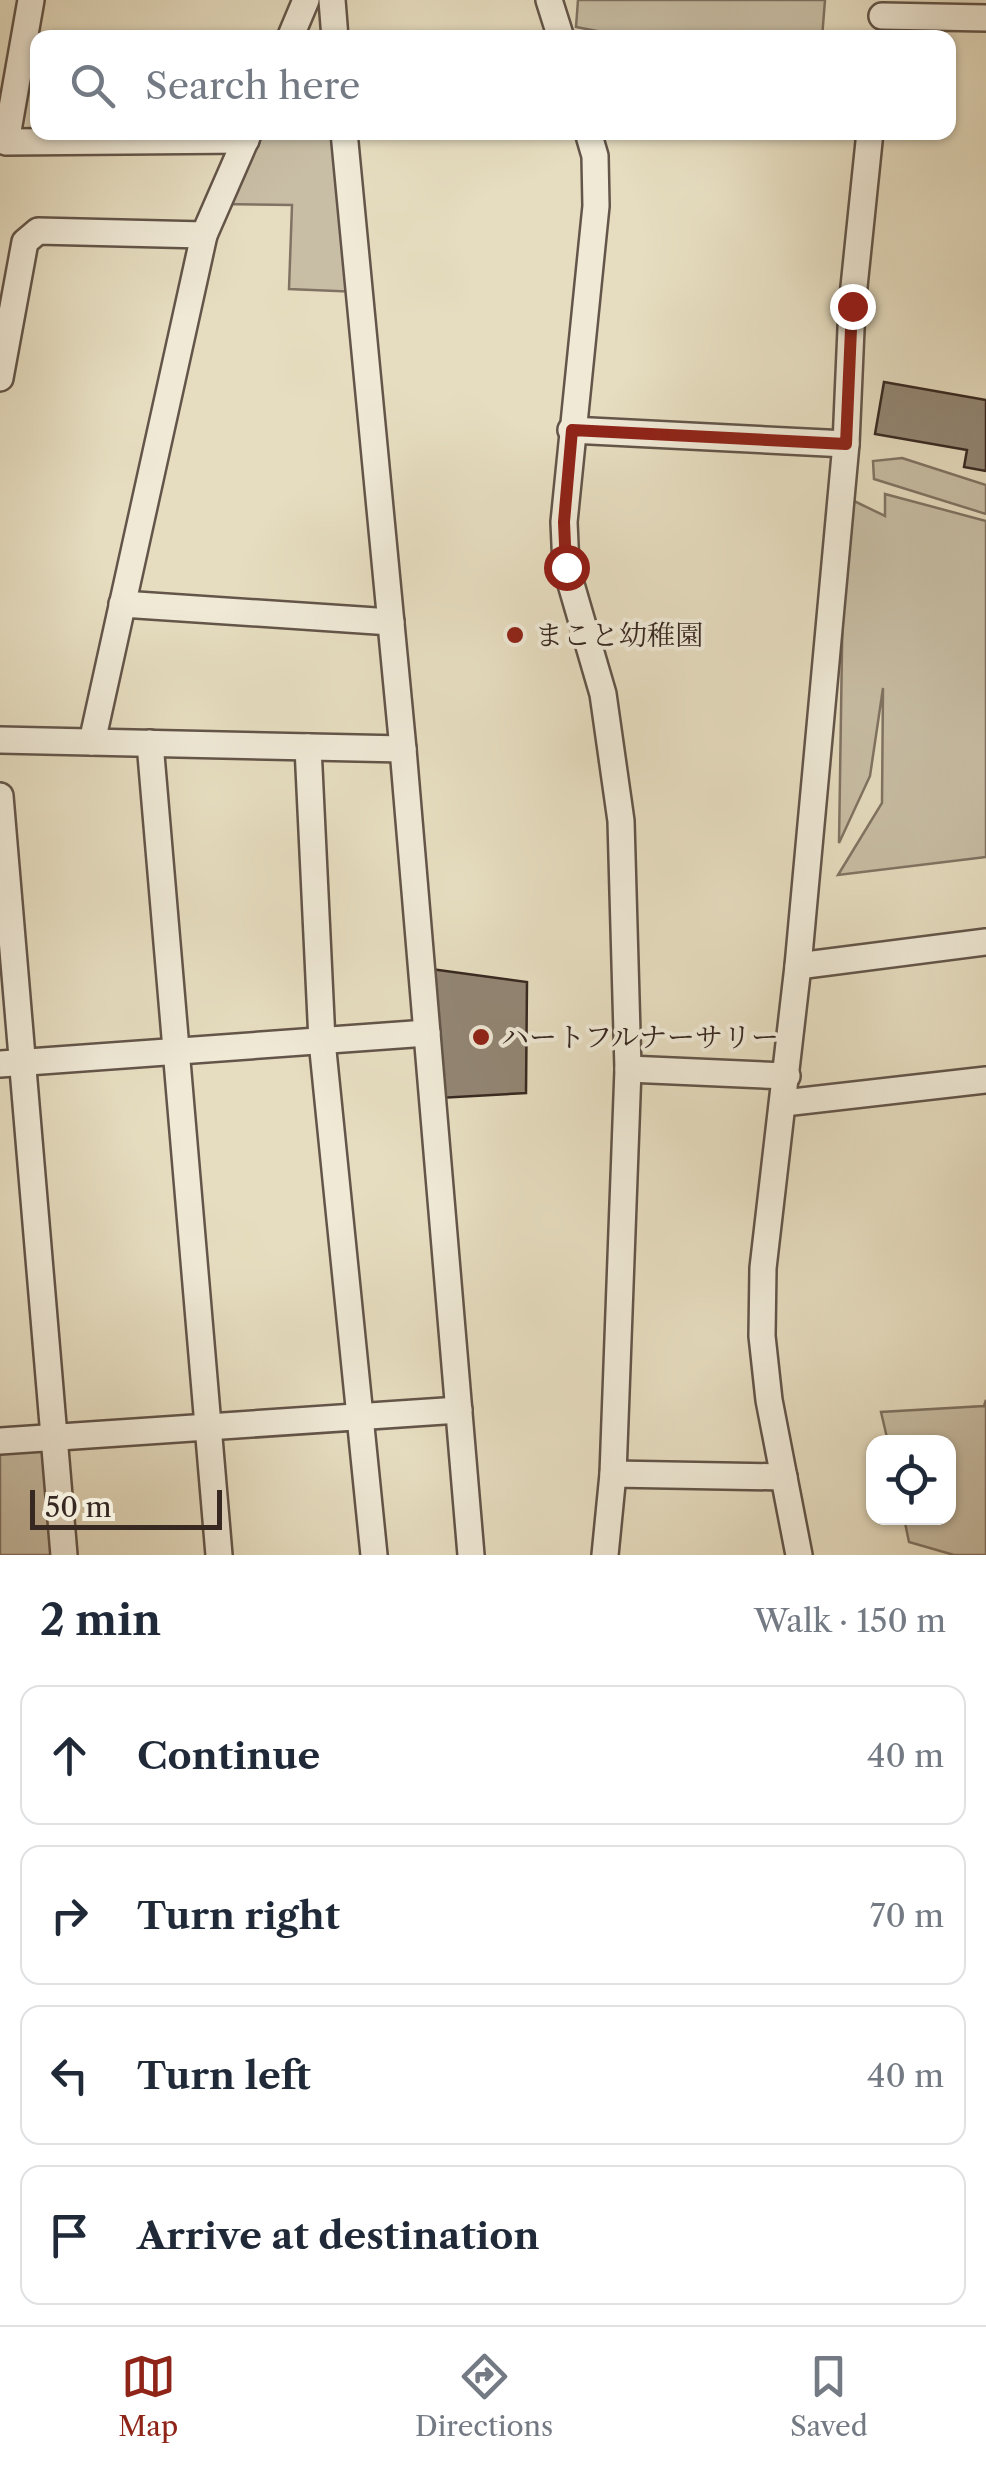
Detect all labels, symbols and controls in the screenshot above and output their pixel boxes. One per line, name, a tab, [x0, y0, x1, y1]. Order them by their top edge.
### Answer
search box	[30, 30, 956, 140]
icon: search	[65, 58, 120, 113]
text: Search here	[145, 62, 360, 109]
route end	[830, 284, 876, 330]
route start	[544, 545, 590, 591]
place label: まこと幼稚園	[535, 618, 703, 652]
marker: まこと幼稚園	[504, 624, 526, 646]
place label: ハートフルナーサリー	[501, 1020, 779, 1054]
marker: ハートフルナーサリー	[470, 1026, 492, 1048]
map controls	[866, 1435, 956, 1525]
button: locate	[866, 1435, 956, 1525]
scale bar	[30, 1485, 222, 1530]
text: 50 m	[45, 1490, 112, 1524]
text: 2 min	[40, 1594, 161, 1646]
text: Walk · 150 m	[754, 1601, 946, 1640]
icon: ahead	[42, 1728, 97, 1783]
text: Continue	[137, 1732, 320, 1779]
text: 40 m	[867, 1736, 944, 1775]
icon: right	[42, 1888, 97, 1943]
text: Turn right	[137, 1892, 340, 1939]
text: 70 m	[870, 1896, 944, 1935]
icon: left	[42, 2048, 97, 2103]
text: Turn left	[137, 2052, 311, 2099]
text: 40 m	[867, 2056, 944, 2095]
icon: arrive	[42, 2208, 97, 2263]
text: Arrive at destination	[137, 2212, 540, 2259]
tab: Map	[118, 2349, 178, 2443]
tab: Directions	[415, 2349, 553, 2443]
tab: Saved	[790, 2349, 868, 2443]

